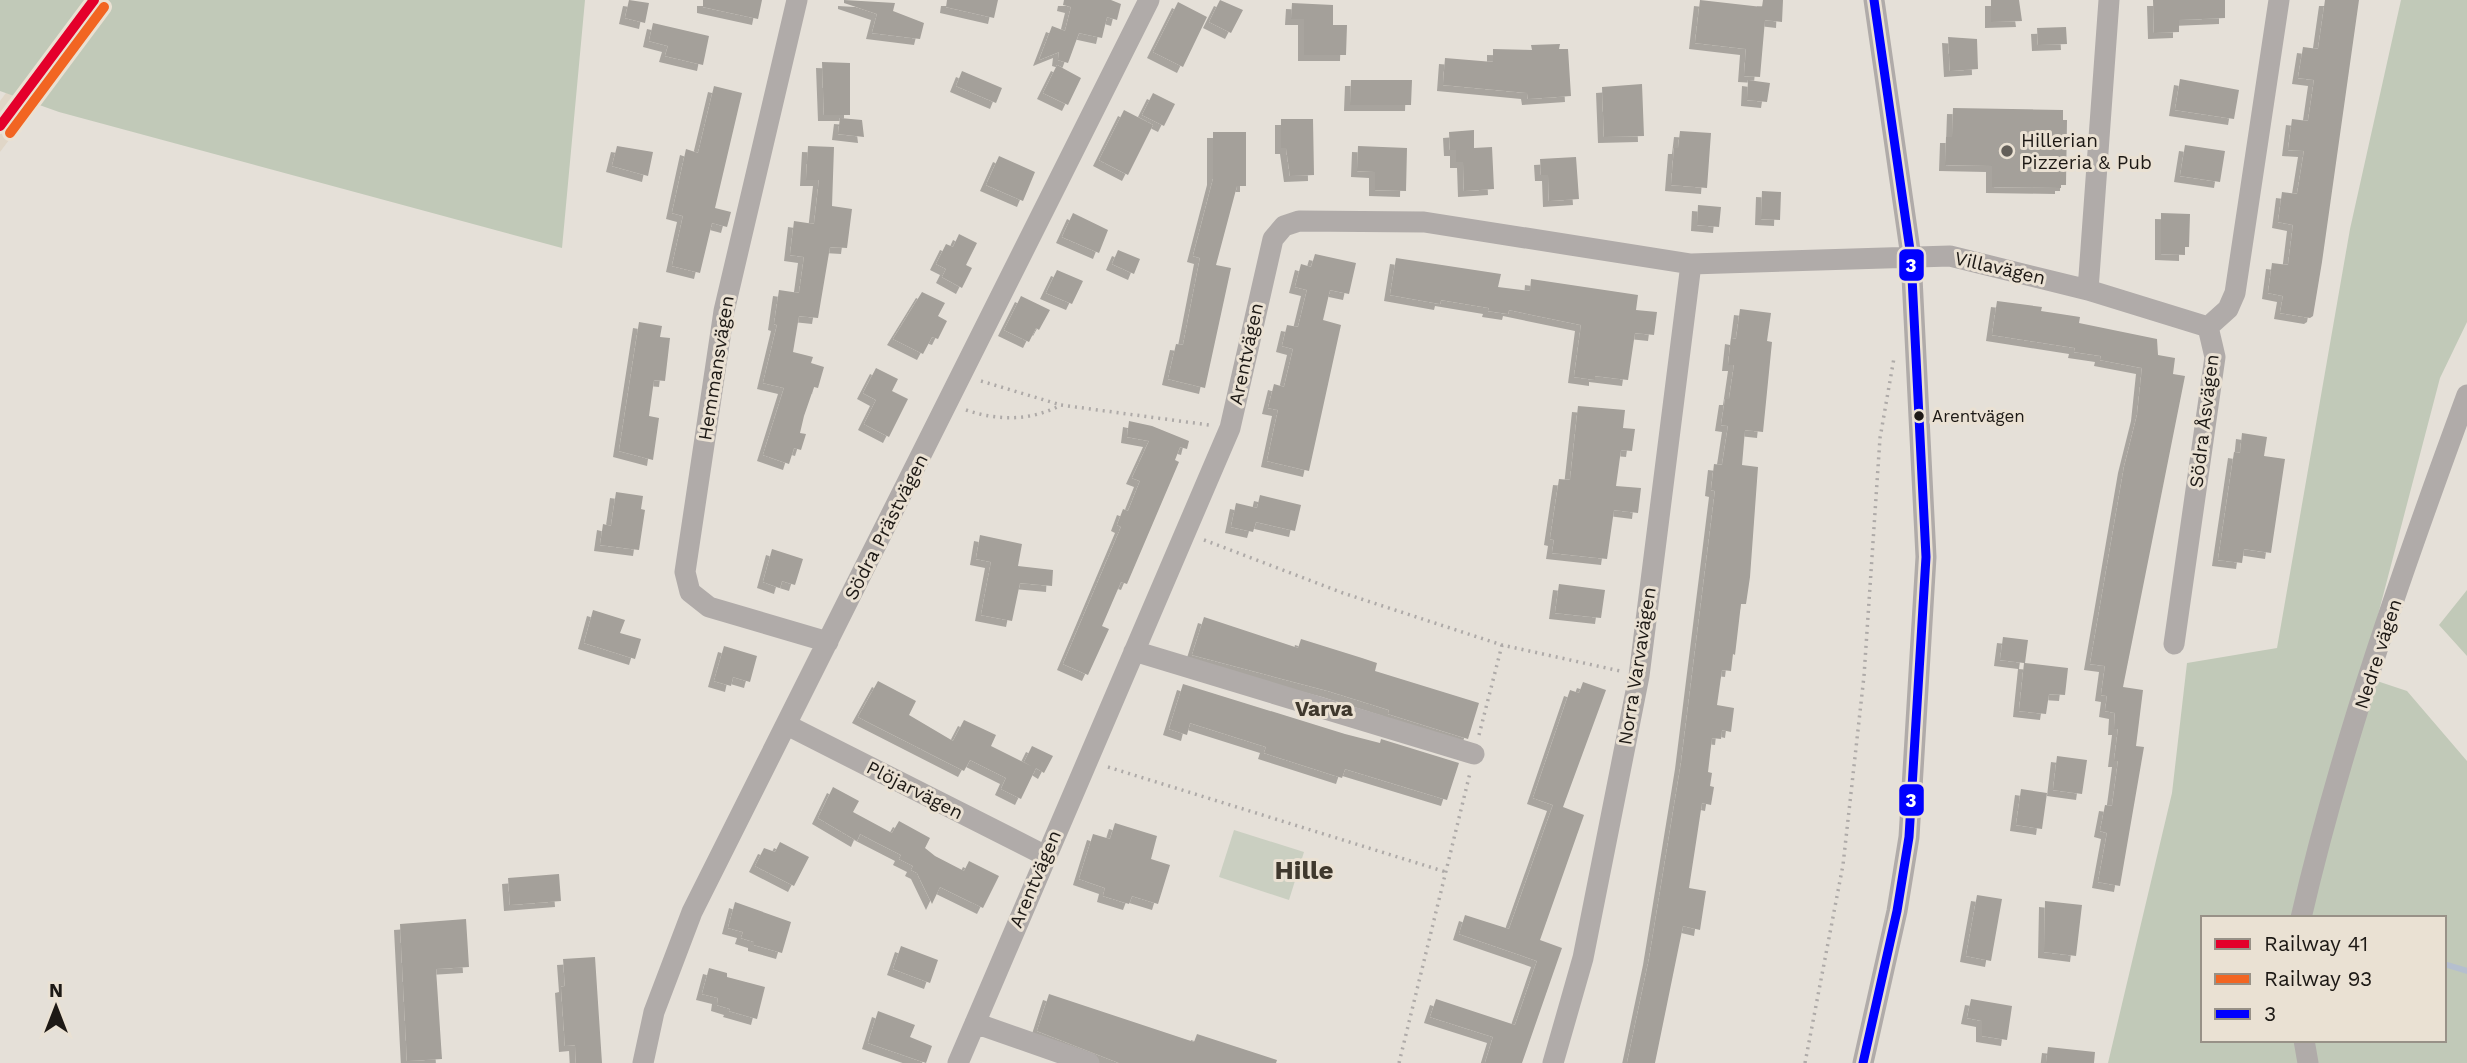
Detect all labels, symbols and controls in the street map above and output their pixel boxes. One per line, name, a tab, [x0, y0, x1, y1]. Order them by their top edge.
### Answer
place label: Hillerian Pizzeria & Pub	[2021, 129, 2152, 174]
marker: Hillerian Pizzeria & Pub	[1999, 143, 2015, 159]
street label: Villavägen	[1952, 246, 2048, 290]
line badge: 3	[1898, 248, 1925, 282]
text: 3	[1905, 254, 1917, 277]
street label: Hemmansvägen	[693, 294, 739, 442]
street label: Arentvägen	[1224, 301, 1268, 407]
street label: Södra Åsvägen	[2184, 353, 2224, 489]
place label: Arentvägen	[1932, 406, 2025, 426]
marker: Arentvägen	[1912, 409, 1926, 423]
street label: Södra Prästvägen	[839, 450, 933, 604]
street label: Norra Varvavägen	[1613, 585, 1661, 747]
street label: Nedre vägen	[2349, 596, 2407, 712]
district label: Varva	[1295, 696, 1354, 721]
street label: Plöjarvägen	[863, 756, 967, 824]
line badge: 3	[1898, 783, 1925, 817]
text: 3	[1905, 789, 1917, 812]
street label: Arentvägen	[1004, 827, 1066, 931]
district label: Hille	[1275, 855, 1333, 885]
legend	[2201, 916, 2446, 1042]
text: Railway 41	[2264, 931, 2368, 956]
text: Railway 93	[2264, 966, 2372, 991]
north arrow	[21, 972, 91, 1042]
text: N	[49, 979, 63, 1002]
text: 3	[2264, 1001, 2276, 1026]

